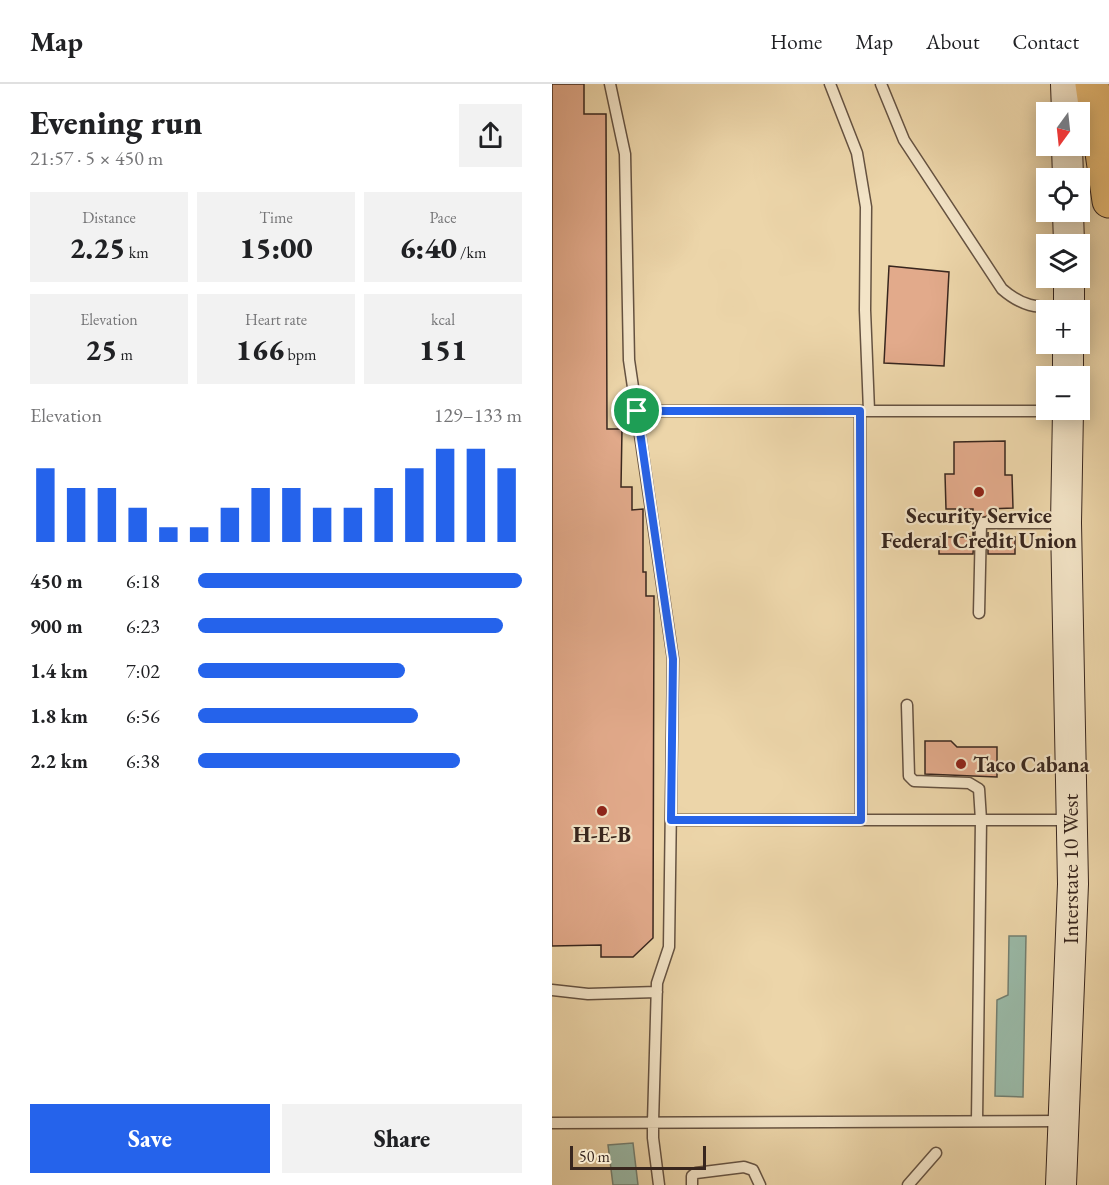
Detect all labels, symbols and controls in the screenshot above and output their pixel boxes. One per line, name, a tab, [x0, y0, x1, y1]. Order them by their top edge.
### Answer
text: Map	[30, 23, 83, 59]
text: Home	[770, 28, 822, 55]
text: Map	[855, 28, 893, 55]
text: About	[926, 28, 979, 55]
text: Contact	[1012, 28, 1079, 55]
text: Evening run	[30, 101, 202, 144]
north arrow	[1036, 102, 1090, 156]
map controls	[1036, 102, 1090, 420]
button: share	[459, 104, 522, 167]
text: 21:57 · 5 × 450 m	[30, 145, 163, 171]
button: locate	[1036, 168, 1090, 222]
text: Distance	[82, 207, 136, 228]
text: Time	[259, 207, 293, 228]
text: Pace	[430, 207, 456, 228]
text: 2.25	[69, 228, 125, 267]
text: 15:00	[239, 228, 313, 267]
text: 6:40	[400, 228, 457, 267]
button: layers	[1036, 234, 1090, 288]
text: km	[125, 242, 149, 263]
text: /km	[457, 242, 486, 263]
button: +	[1036, 300, 1090, 354]
text: Elevation	[80, 309, 138, 330]
text: Heart rate	[245, 309, 307, 330]
text: kcal	[431, 309, 455, 330]
text: 25	[85, 330, 117, 369]
text: 166	[236, 330, 284, 369]
text: 151	[419, 330, 467, 369]
text: m	[117, 344, 133, 365]
text: bpm	[284, 344, 316, 365]
button: −	[1036, 366, 1090, 420]
pin	[611, 385, 662, 436]
icon: arrive	[620, 394, 653, 427]
text: Elevation	[30, 402, 102, 428]
text: 129–133 m	[434, 402, 522, 428]
marker: Security Service Federal Credit Union	[972, 485, 986, 499]
place label: Security Service Federal Credit Union	[881, 501, 1078, 555]
text: 450 m	[30, 568, 83, 594]
text: 6:18	[126, 568, 160, 594]
text: 900 m	[30, 613, 83, 639]
text: 6:23	[126, 613, 160, 639]
text: 1.4 km	[30, 658, 88, 684]
text: 7:02	[126, 658, 160, 684]
text: 1.8 km	[30, 703, 88, 729]
text: 6:56	[126, 703, 160, 729]
text: 2.2 km	[30, 748, 88, 774]
text: 6:38	[126, 748, 160, 774]
place label: Taco Cabana	[973, 750, 1090, 779]
marker: Taco Cabana	[954, 757, 968, 771]
street label: Interstate 10 West	[1056, 794, 1085, 944]
marker: H-E-B	[595, 804, 609, 818]
place label: H-E-B	[573, 820, 631, 849]
button: Save	[30, 1104, 270, 1173]
button: Share	[282, 1104, 522, 1173]
scale bar	[570, 1143, 706, 1170]
text: 50 m	[579, 1146, 610, 1167]

